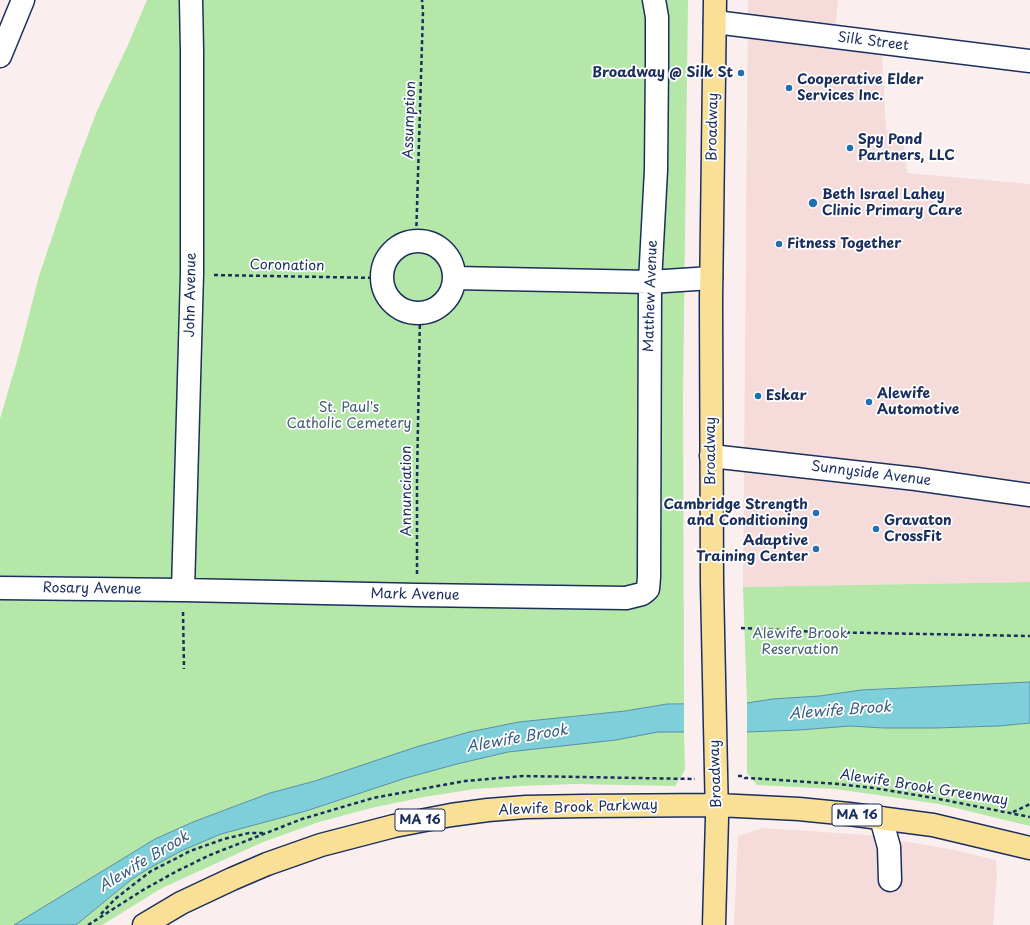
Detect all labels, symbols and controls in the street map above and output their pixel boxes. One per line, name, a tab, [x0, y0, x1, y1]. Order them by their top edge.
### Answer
street label: Silk Street	[836, 29, 910, 55]
place label: Broadway @ Silk St	[592, 65, 733, 81]
marker: Broadway @ Silk St	[736, 68, 746, 78]
place label: Cooperative Elder Services Inc.	[797, 72, 923, 104]
street label: Assumption	[400, 81, 420, 159]
marker: Cooperative Elder Services Inc.	[784, 83, 794, 93]
street label: Broadway	[704, 93, 722, 161]
place label: Spy Pond Partners, LLC	[858, 132, 955, 164]
marker: Spy Pond Partners, LLC	[845, 143, 855, 153]
place label: Beth Israel Lahey Clinic Primary Care	[822, 187, 962, 220]
marker: Beth Israel Lahey Clinic Primary Care	[807, 197, 819, 209]
place label: Fitness Together	[787, 236, 901, 252]
marker: Fitness Together	[774, 239, 784, 249]
street label: Matthew Avenue	[641, 240, 661, 352]
street label: John Avenue	[182, 252, 200, 338]
street label: Coronation	[249, 257, 325, 275]
place label: Alewife Automotive	[877, 386, 959, 418]
place label: Eskar	[766, 388, 807, 404]
marker: Eskar	[753, 391, 763, 401]
marker: Alewife Automotive	[864, 397, 874, 407]
park label: St. Paul's Catholic Cemetery	[286, 400, 412, 432]
street label: Broadway	[703, 417, 719, 485]
street label: Annunciation	[399, 445, 415, 537]
street label: Sunnyside Avenue	[810, 458, 932, 490]
place label: Cambridge Strength and Conditioning	[663, 497, 808, 530]
marker: Cambridge Strength and Conditioning	[811, 508, 821, 518]
place label: Gravaton CrossFit	[884, 513, 952, 546]
marker: Gravaton CrossFit	[871, 524, 881, 534]
place label: Adaptive Training Center	[696, 533, 808, 566]
marker: Adaptive Training Center	[811, 544, 821, 554]
street label: Rosary Avenue	[42, 580, 142, 598]
street label: Mark Avenue	[370, 586, 460, 604]
park label: Alewife Brook Reservation	[752, 626, 848, 658]
water label: Alewife Brook	[788, 698, 892, 724]
water label: Alewife Brook	[465, 721, 569, 757]
street label: Broadway	[706, 740, 726, 808]
street label: Alewife Brook Greenway	[839, 766, 1009, 810]
street label: Alewife Brook Parkway	[498, 797, 658, 819]
road number: MA 16	[832, 804, 882, 826]
road number: MA 16	[395, 809, 445, 831]
water label: Alewife Brook	[95, 828, 193, 896]

